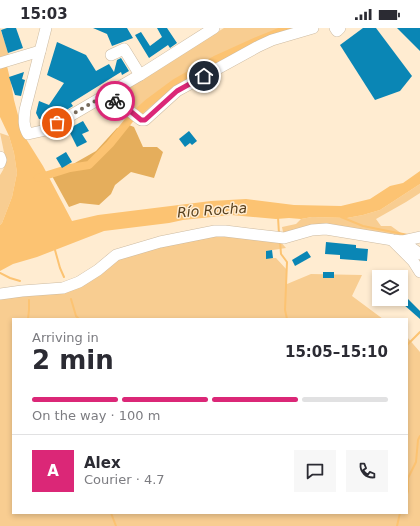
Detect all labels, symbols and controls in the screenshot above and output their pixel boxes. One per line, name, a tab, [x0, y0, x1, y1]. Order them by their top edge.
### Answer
text: 15:03	[20, 5, 68, 23]
pin	[187, 59, 221, 93]
icon: home	[193, 65, 215, 87]
courier	[95, 81, 135, 121]
icon: bike	[104, 90, 126, 112]
pin	[40, 106, 74, 140]
icon: bag	[46, 112, 68, 134]
water label: Río Rocha	[176, 200, 248, 220]
map controls	[372, 270, 408, 306]
button: layers	[372, 270, 408, 306]
text: Arriving in	[32, 330, 99, 345]
text: 15:05–15:10	[285, 343, 388, 361]
text: 2 min	[32, 345, 114, 375]
text: On the way · 100 m	[32, 408, 160, 423]
button: chat	[294, 450, 336, 492]
button: phone	[346, 450, 388, 492]
text: Alex	[84, 454, 121, 472]
text: A	[47, 462, 59, 480]
text: Courier · 4.7	[84, 472, 165, 487]

